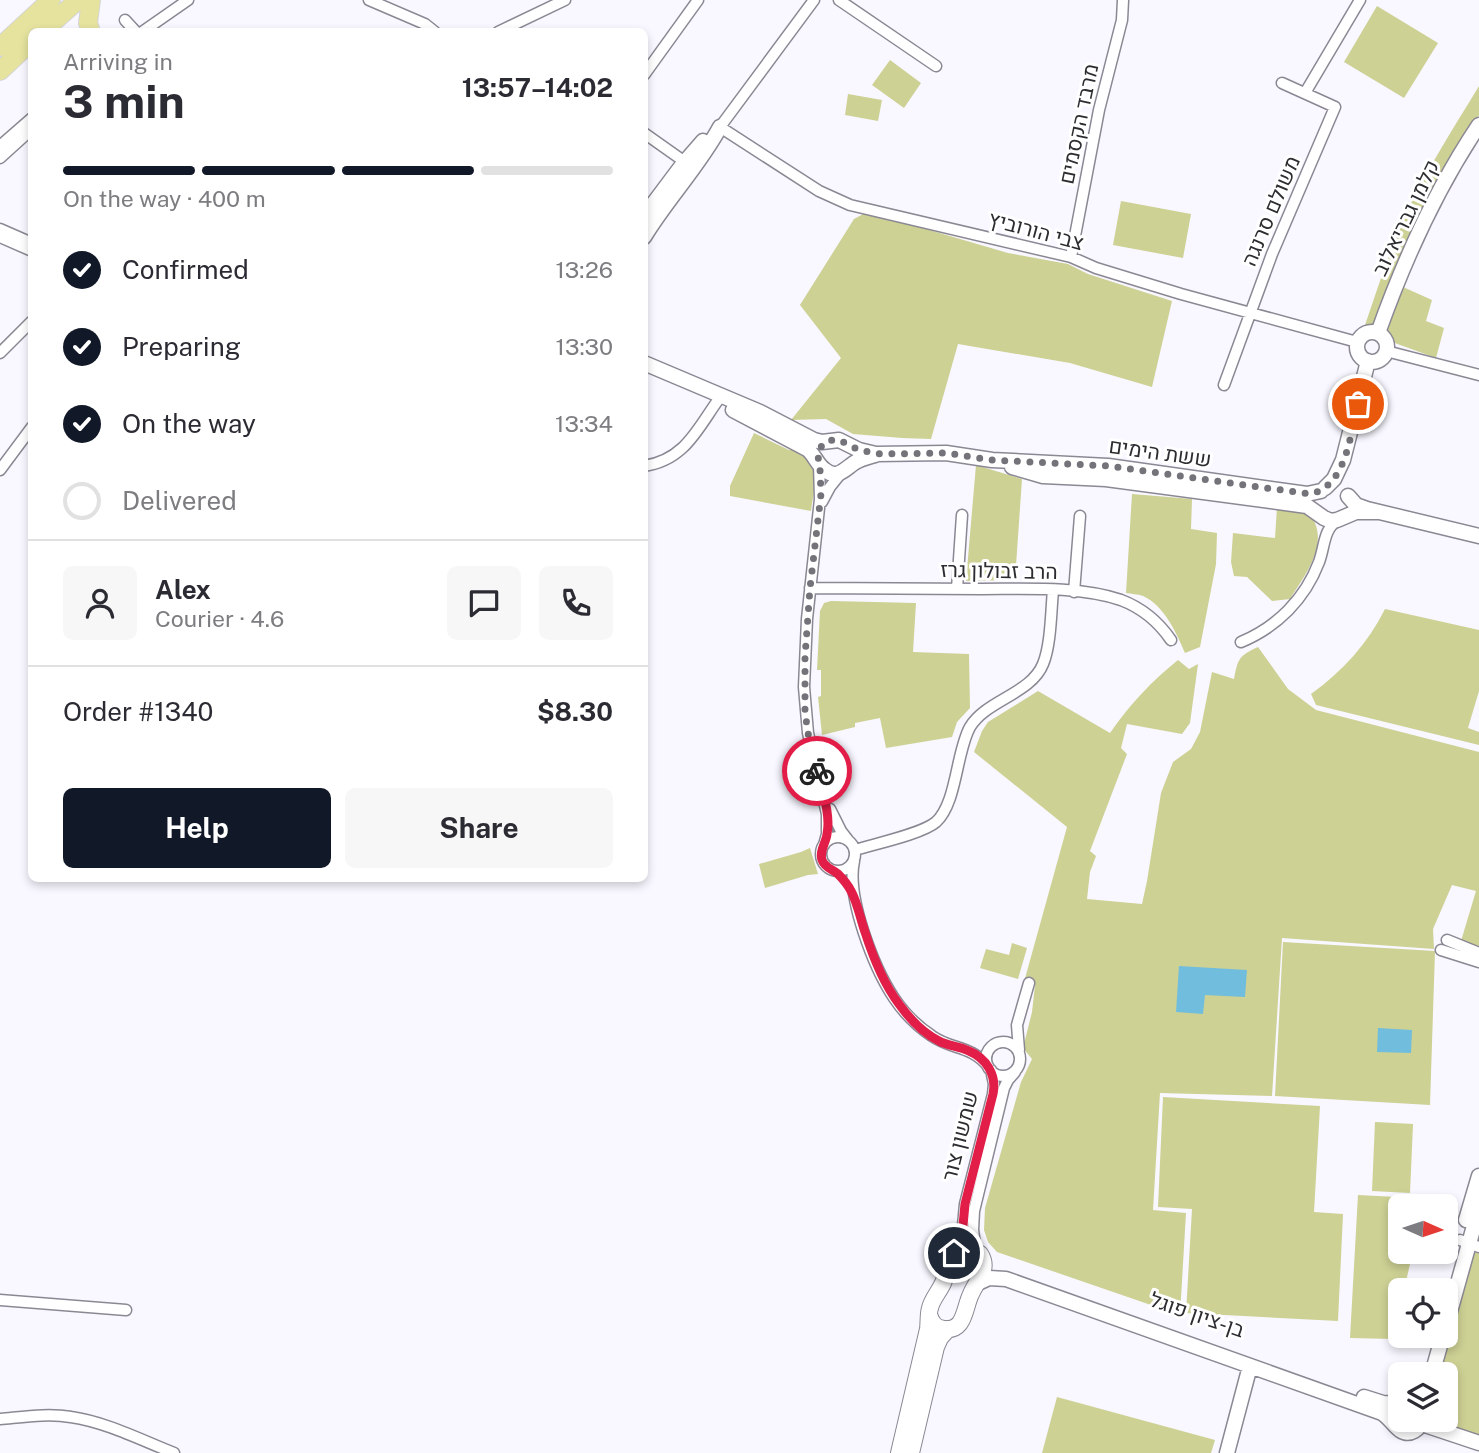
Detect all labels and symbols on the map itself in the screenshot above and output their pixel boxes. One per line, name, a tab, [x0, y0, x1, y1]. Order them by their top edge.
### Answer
street label: מרבד הקסמים	[1054, 61, 1103, 186]
street label: משולם סרנגה	[1236, 152, 1305, 270]
street label: קלמן גבריאלוב	[1367, 156, 1444, 280]
street label: צבי הורוביץ	[986, 206, 1087, 255]
pin	[1328, 374, 1388, 434]
street label: ששת הימים	[1107, 433, 1213, 472]
street label: הרב זבולון גרז	[940, 557, 1058, 584]
courier	[782, 736, 852, 806]
street label: שמשון צור	[936, 1088, 983, 1184]
north arrow	[1388, 1194, 1458, 1264]
pin	[924, 1223, 984, 1283]
street label: בן-ציון פוגל	[1147, 1287, 1248, 1342]

